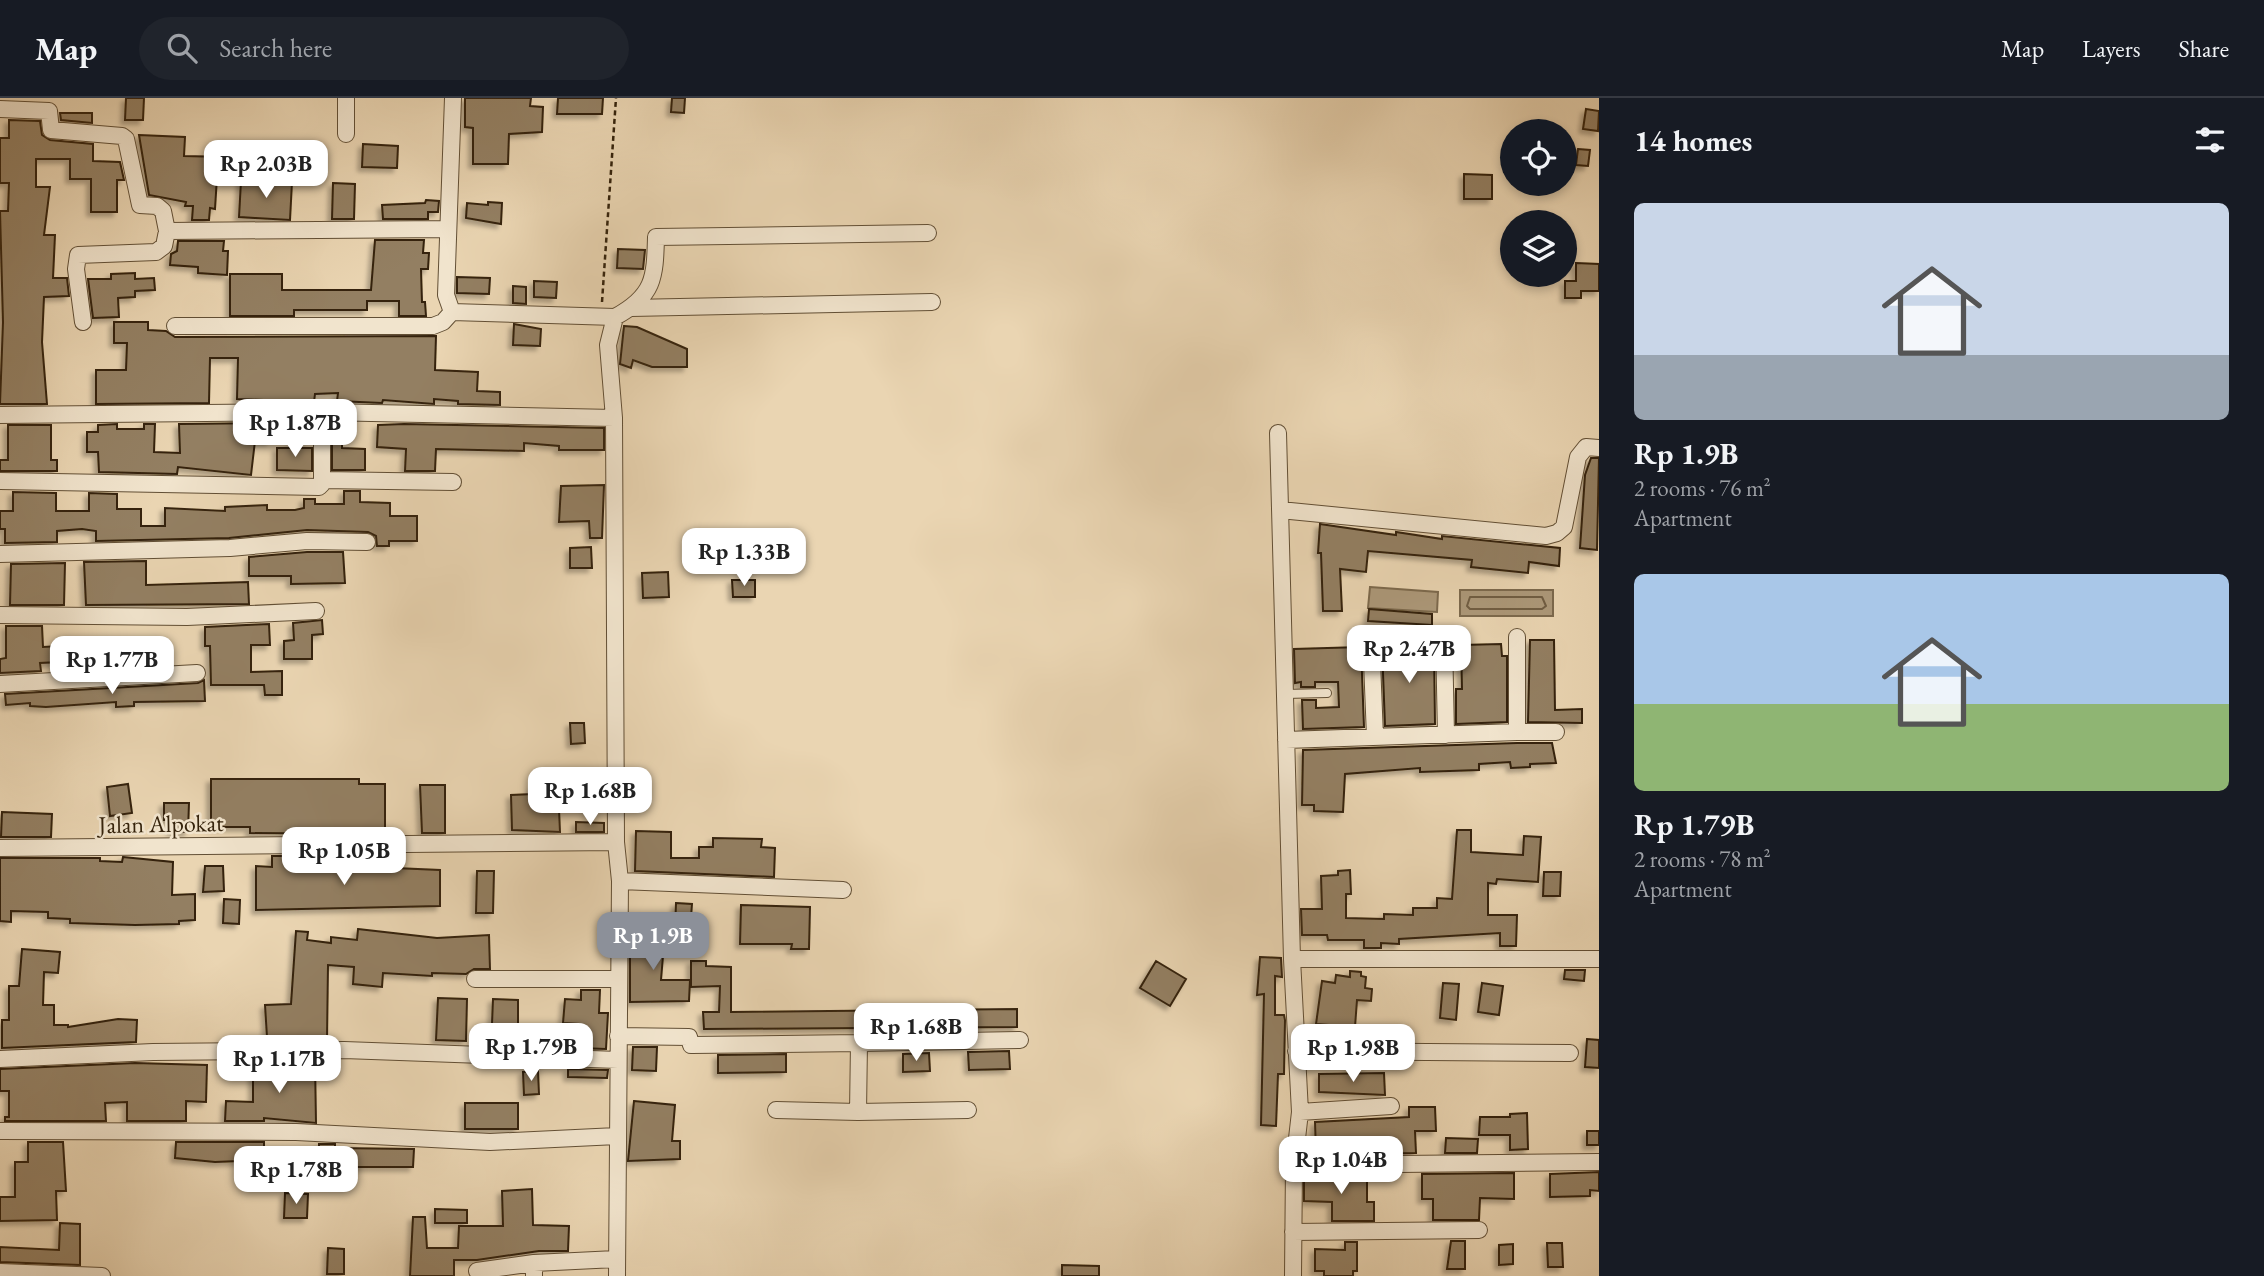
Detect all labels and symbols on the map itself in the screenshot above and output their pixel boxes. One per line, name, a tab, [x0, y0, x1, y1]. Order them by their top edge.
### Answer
pin: Rp 2.03B	[194, 140, 338, 200]
pin: Rp 1.87B	[223, 400, 367, 459]
pin: Rp 1.33B	[672, 528, 816, 588]
pin: Rp 2.47B	[1337, 626, 1481, 685]
pin: Rp 1.77B	[40, 636, 184, 696]
pin: Rp 1.68B	[518, 768, 662, 827]
street label: Jalan Alpokat	[96, 807, 224, 840]
pin: Rp 1.05B	[272, 828, 416, 887]
pin: Rp 1.9B	[588, 912, 718, 972]
pin: Rp 1.68B	[844, 1004, 988, 1063]
pin: Rp 1.79B	[459, 1024, 603, 1083]
pin: Rp 1.98B	[1281, 1024, 1425, 1084]
pin: Rp 1.17B	[207, 1035, 351, 1095]
pin: Rp 1.04B	[1269, 1136, 1413, 1196]
pin: Rp 1.78B	[224, 1146, 368, 1206]

